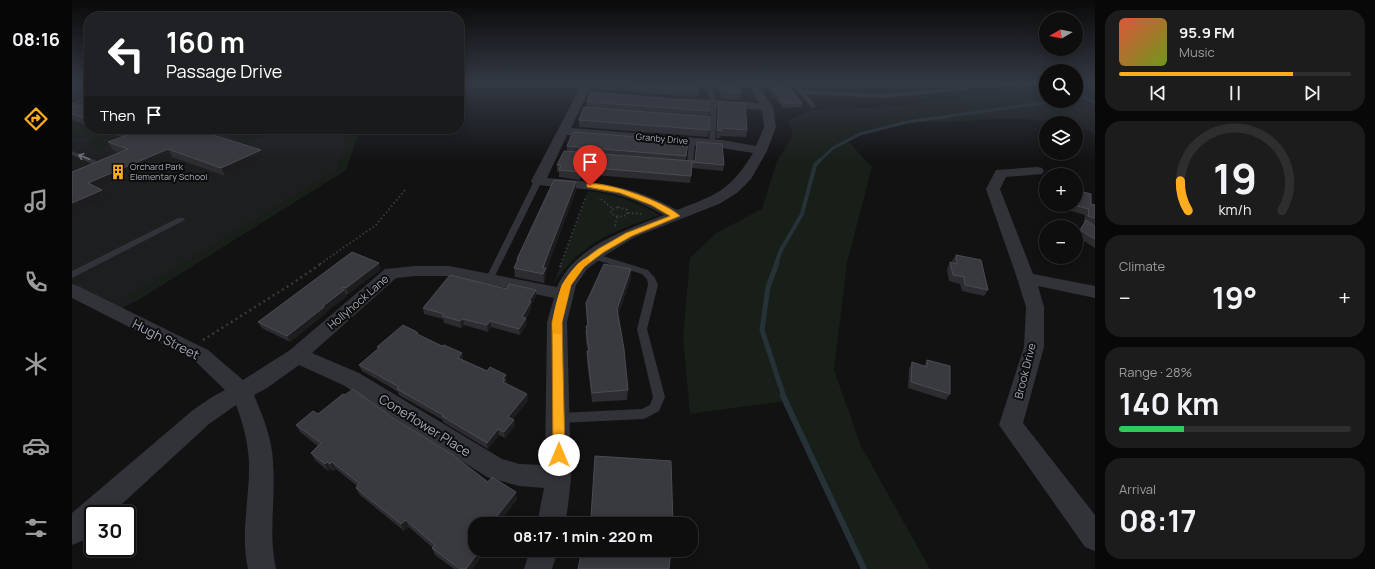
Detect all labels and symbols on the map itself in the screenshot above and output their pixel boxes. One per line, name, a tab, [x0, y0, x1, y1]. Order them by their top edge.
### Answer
north arrow	[1039, 12, 1083, 56]
street label: Granby Drive	[635, 130, 689, 147]
pin	[573, 145, 607, 186]
one-way arrow	[78, 153, 90, 161]
place label: Orchard Park Elementary School	[130, 160, 207, 183]
building icon: Orchard Park Elementary School	[109, 163, 127, 181]
street label: Hollyhock Lane	[324, 271, 392, 332]
street label: Hugh Street	[129, 314, 203, 364]
street label: Brook Drive	[1010, 341, 1039, 400]
street label: Coneflower Place	[376, 390, 475, 461]
position arrow	[538, 434, 580, 476]
speed limit sign: 30	[84, 505, 136, 557]

